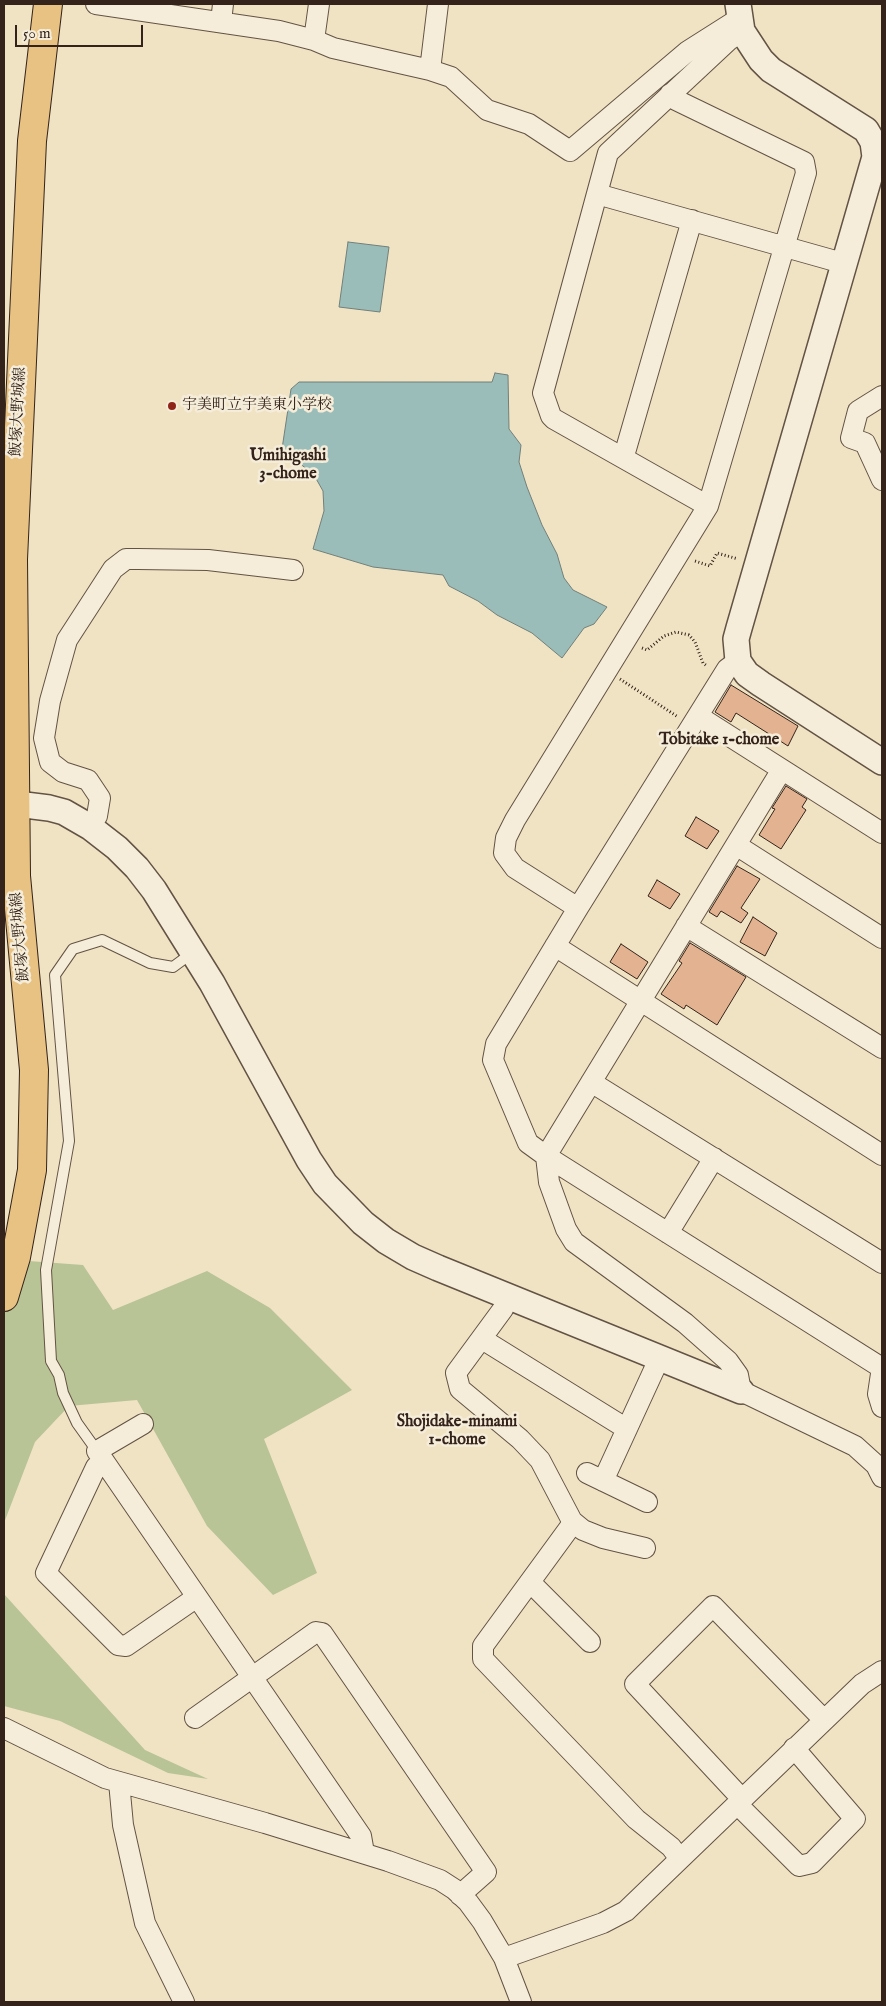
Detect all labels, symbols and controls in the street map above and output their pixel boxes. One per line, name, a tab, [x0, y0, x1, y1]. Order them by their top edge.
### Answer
scale bar	[18, 15, 145, 47]
text: 50 m	[23, 24, 51, 43]
street label: 飯塚大野城線	[8, 367, 30, 457]
place label: 宇美町立宇美東小学校	[182, 397, 332, 415]
marker: 宇美町立宇美東小学校	[166, 400, 178, 412]
district label: Umihigashi 3-chome	[250, 447, 326, 485]
district label: Tobitake 1-chome	[659, 731, 779, 751]
street label: 飯塚大野城線	[8, 891, 34, 983]
district label: Shojidake-minami 1-chome	[397, 1413, 517, 1451]

